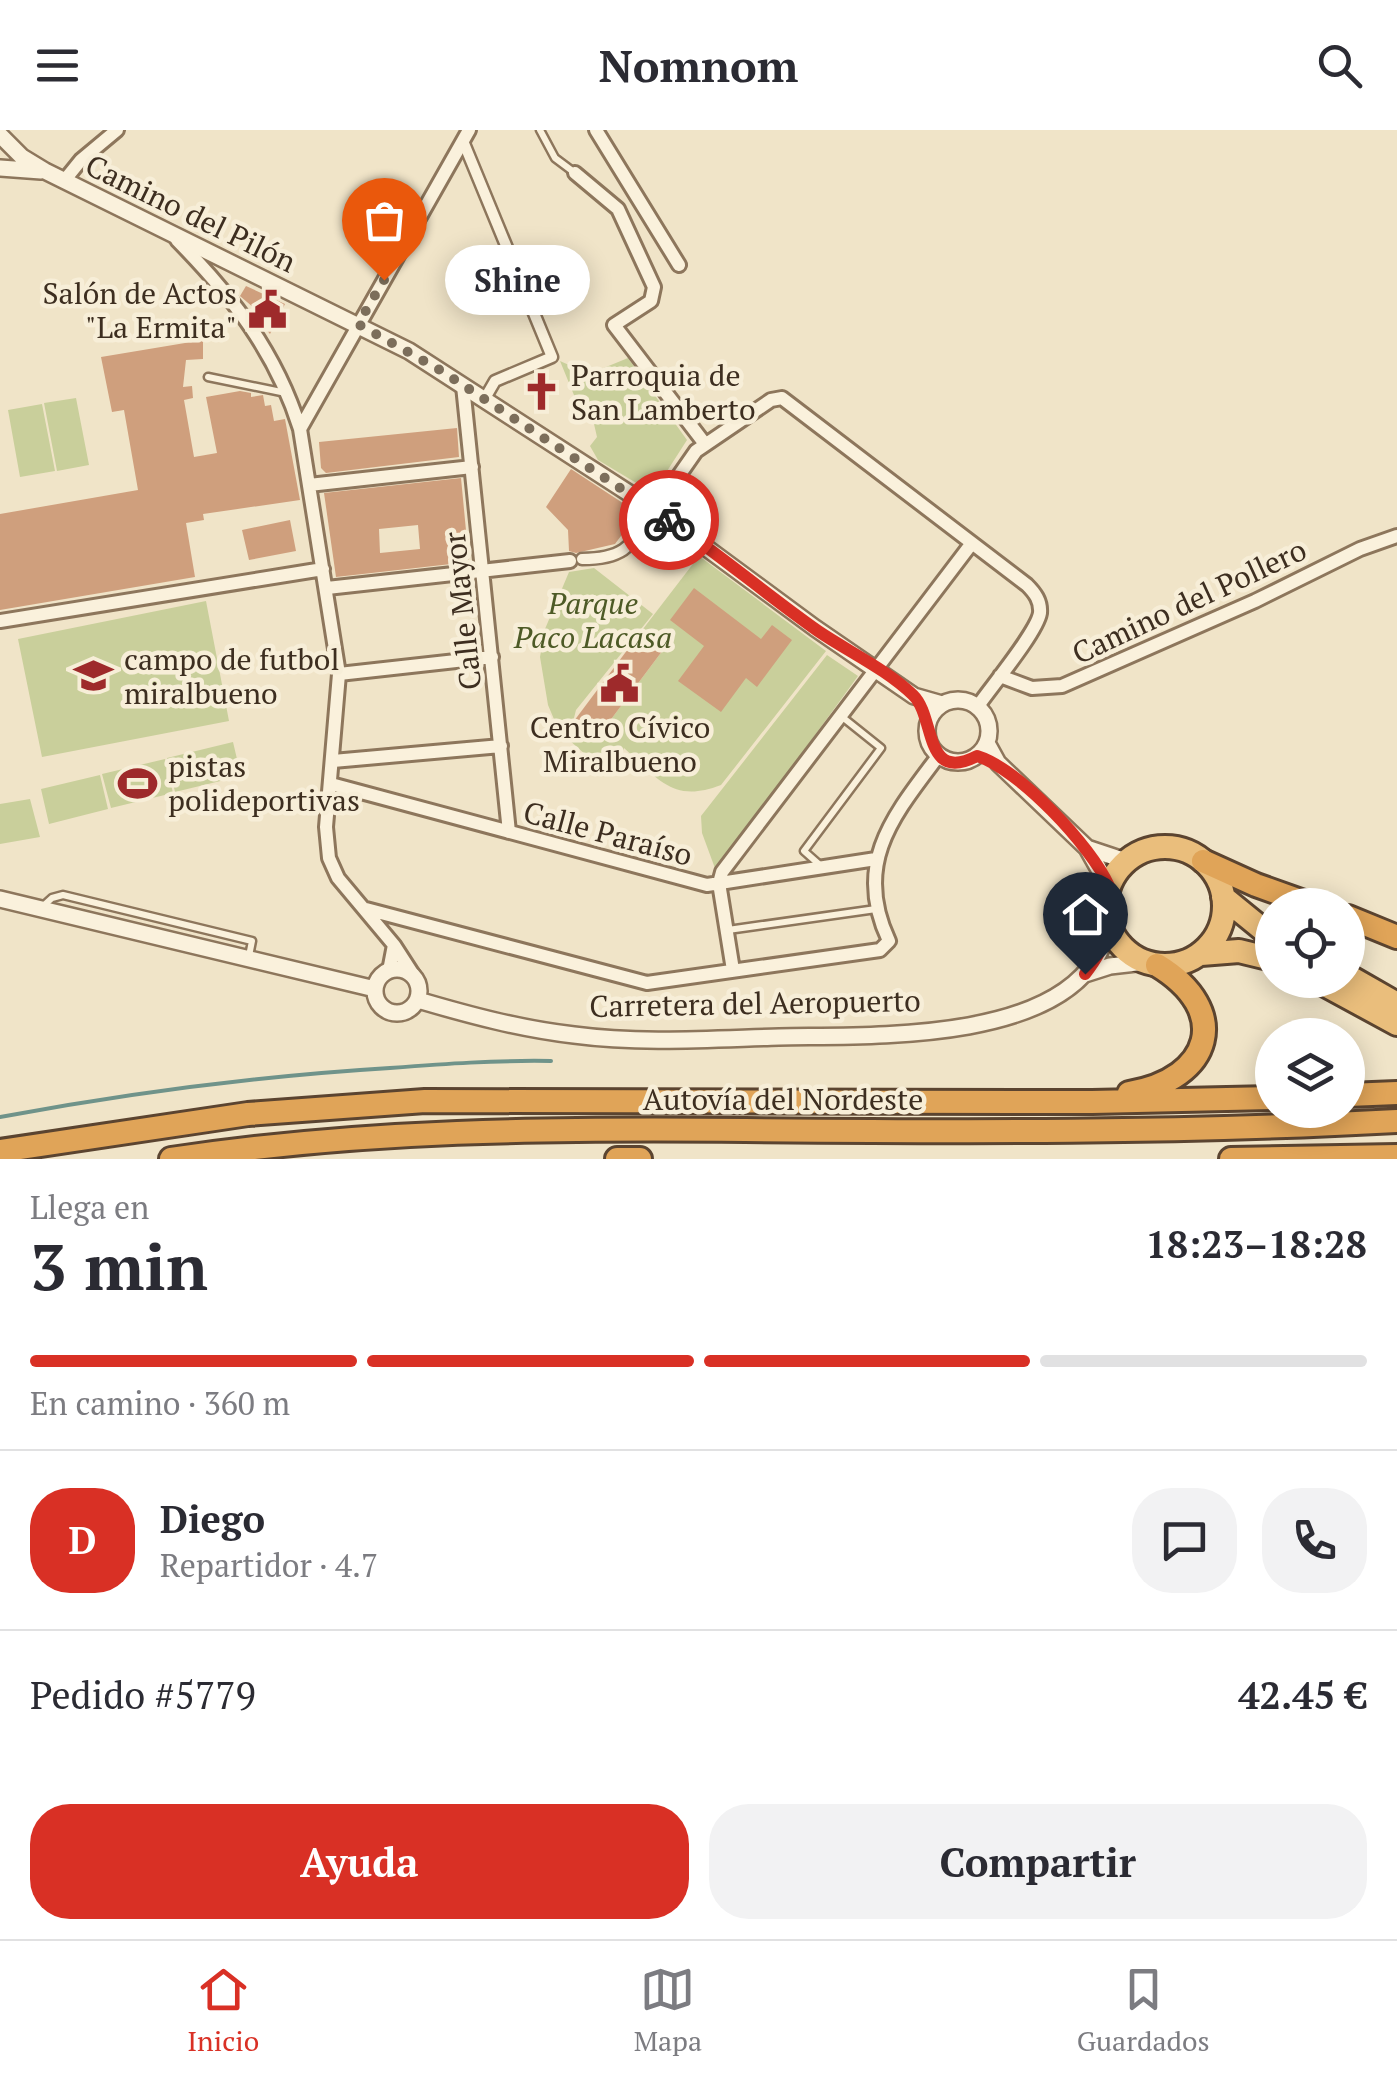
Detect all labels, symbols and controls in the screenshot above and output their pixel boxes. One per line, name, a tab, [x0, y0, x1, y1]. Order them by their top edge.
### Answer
text: Nomnom	[599, 35, 798, 95]
icon: menu	[30, 38, 85, 93]
icon: search	[1312, 38, 1367, 93]
street label: Camino del Pilón	[79, 145, 303, 281]
pin	[342, 178, 427, 281]
icon: bag	[357, 193, 412, 248]
callout: Shine	[444, 245, 589, 315]
text: Shine	[474, 259, 561, 301]
place label: Salón de Actos "La Ermita"	[43, 273, 237, 347]
public building icon: Salón de Actos "La Ermita"	[246, 289, 288, 331]
place label: Parroquia de San Lamberto	[571, 355, 756, 429]
church icon: Parroquia de San Lamberto	[520, 371, 562, 413]
courier	[619, 470, 719, 570]
icon: bike	[642, 493, 697, 548]
street label: Calle Mayor	[434, 529, 490, 692]
street label: Camino del Pollero	[1065, 529, 1313, 673]
park label: Parque Paco Lacasa	[513, 583, 672, 657]
place label: campo de futbol miralbueno	[124, 639, 340, 713]
school or university icon: campo de futbol miralbueno	[73, 655, 115, 697]
public building icon: Centro Cívico Miralbueno	[599, 662, 641, 704]
place label: Centro Cívico Miralbueno	[530, 707, 710, 781]
place label: pistas polideportivas	[168, 746, 360, 820]
sports icon: pistas polideportivas	[117, 762, 159, 804]
street label: Calle Paraíso	[519, 791, 697, 875]
pin	[1043, 872, 1128, 975]
icon: home	[1058, 887, 1113, 942]
map controls	[1255, 888, 1365, 1128]
button: locate	[1255, 888, 1365, 998]
street label: Carretera del Aeropuerto	[589, 980, 921, 1026]
button: layers	[1255, 1018, 1365, 1128]
street label: Autovía del Nordeste	[643, 1079, 923, 1119]
text: Llega en	[30, 1186, 149, 1228]
text: 18:23–18:28	[1145, 1219, 1367, 1269]
text: 3 min	[30, 1222, 208, 1309]
text: En camino · 360 m	[30, 1382, 290, 1424]
button: chat	[1132, 1488, 1237, 1593]
button: phone	[1262, 1488, 1367, 1593]
text: Diego	[160, 1494, 265, 1544]
text: D	[69, 1515, 96, 1565]
text: Repartidor · 4.7	[160, 1544, 378, 1586]
text: Pedido #5779	[30, 1670, 256, 1720]
text: 42.45 €	[1238, 1670, 1367, 1720]
button: Ayuda	[30, 1804, 689, 1919]
button: Compartir	[709, 1804, 1367, 1919]
tab: Inicio	[187, 1962, 259, 2059]
tab: Mapa	[634, 1962, 702, 2059]
tab: Guardados	[1077, 1962, 1210, 2059]

